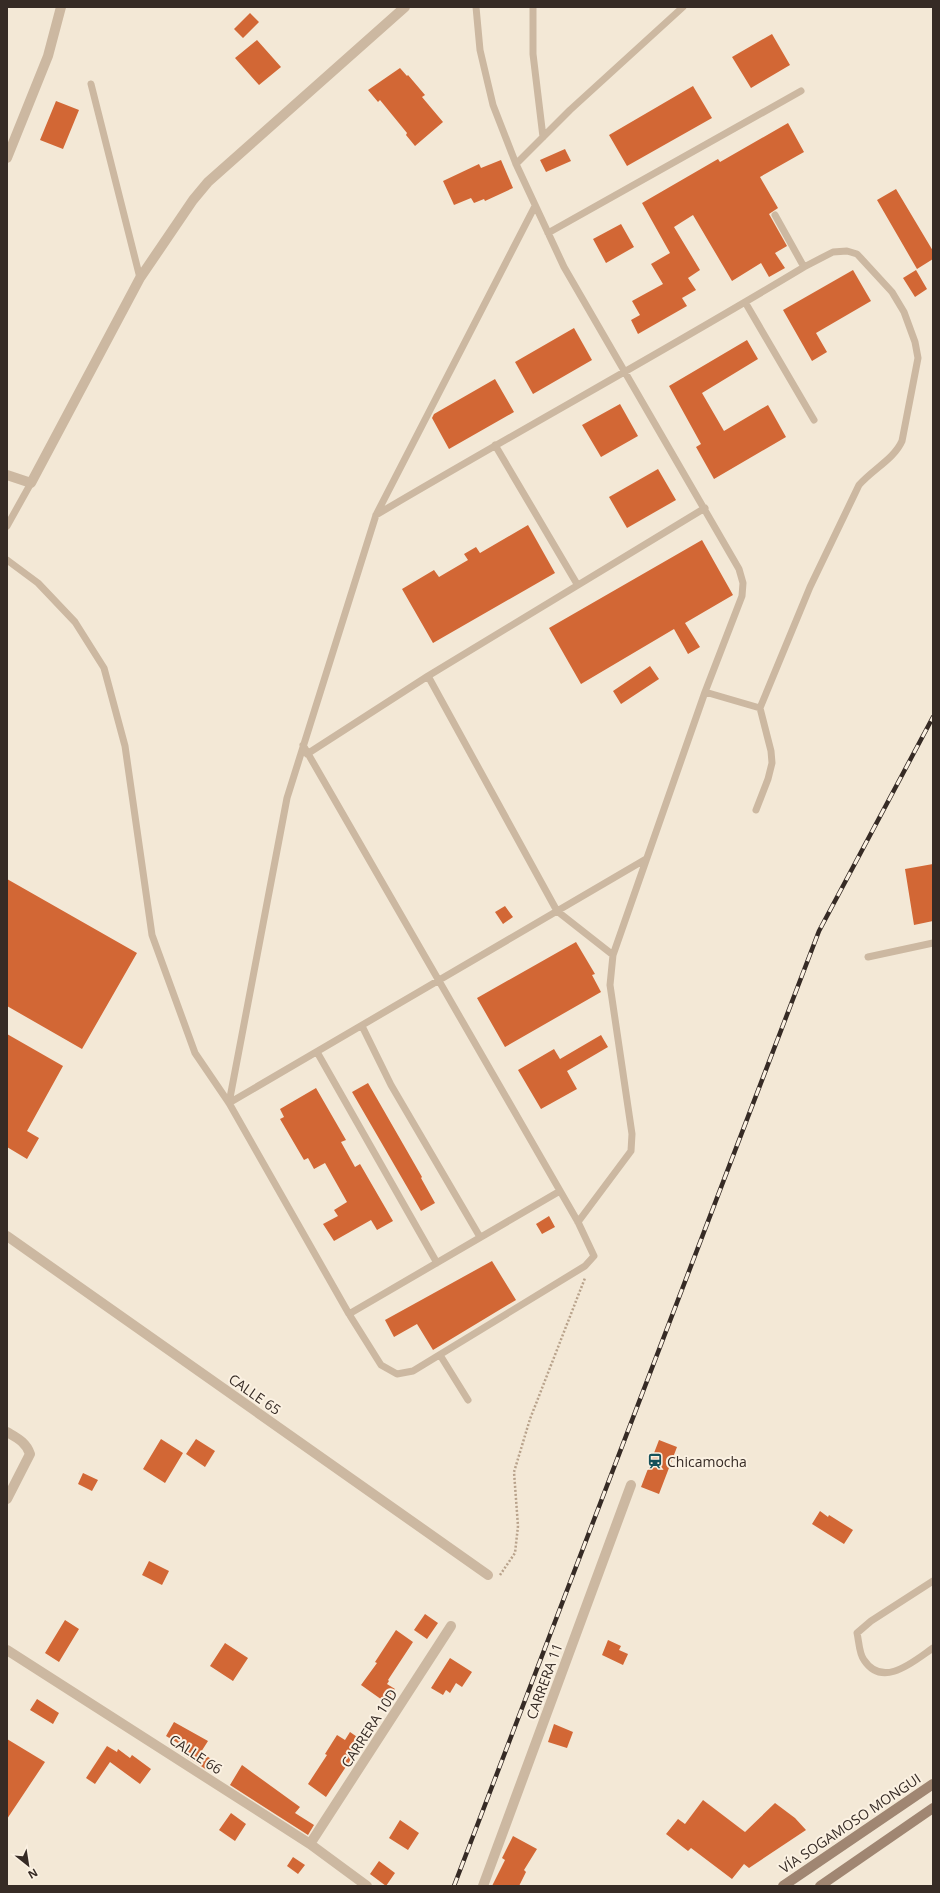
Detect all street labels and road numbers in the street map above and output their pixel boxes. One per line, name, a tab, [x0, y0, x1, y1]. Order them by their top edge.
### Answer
street label: CALLE 65	[225, 1369, 285, 1419]
street label: CARRERA 11	[521, 1640, 567, 1722]
street label: CARRERA 10D	[337, 1685, 401, 1771]
street label: CALLE 66	[166, 1730, 226, 1778]
street label: VÍA SOGAMOSO MONGUI	[776, 1769, 924, 1877]

